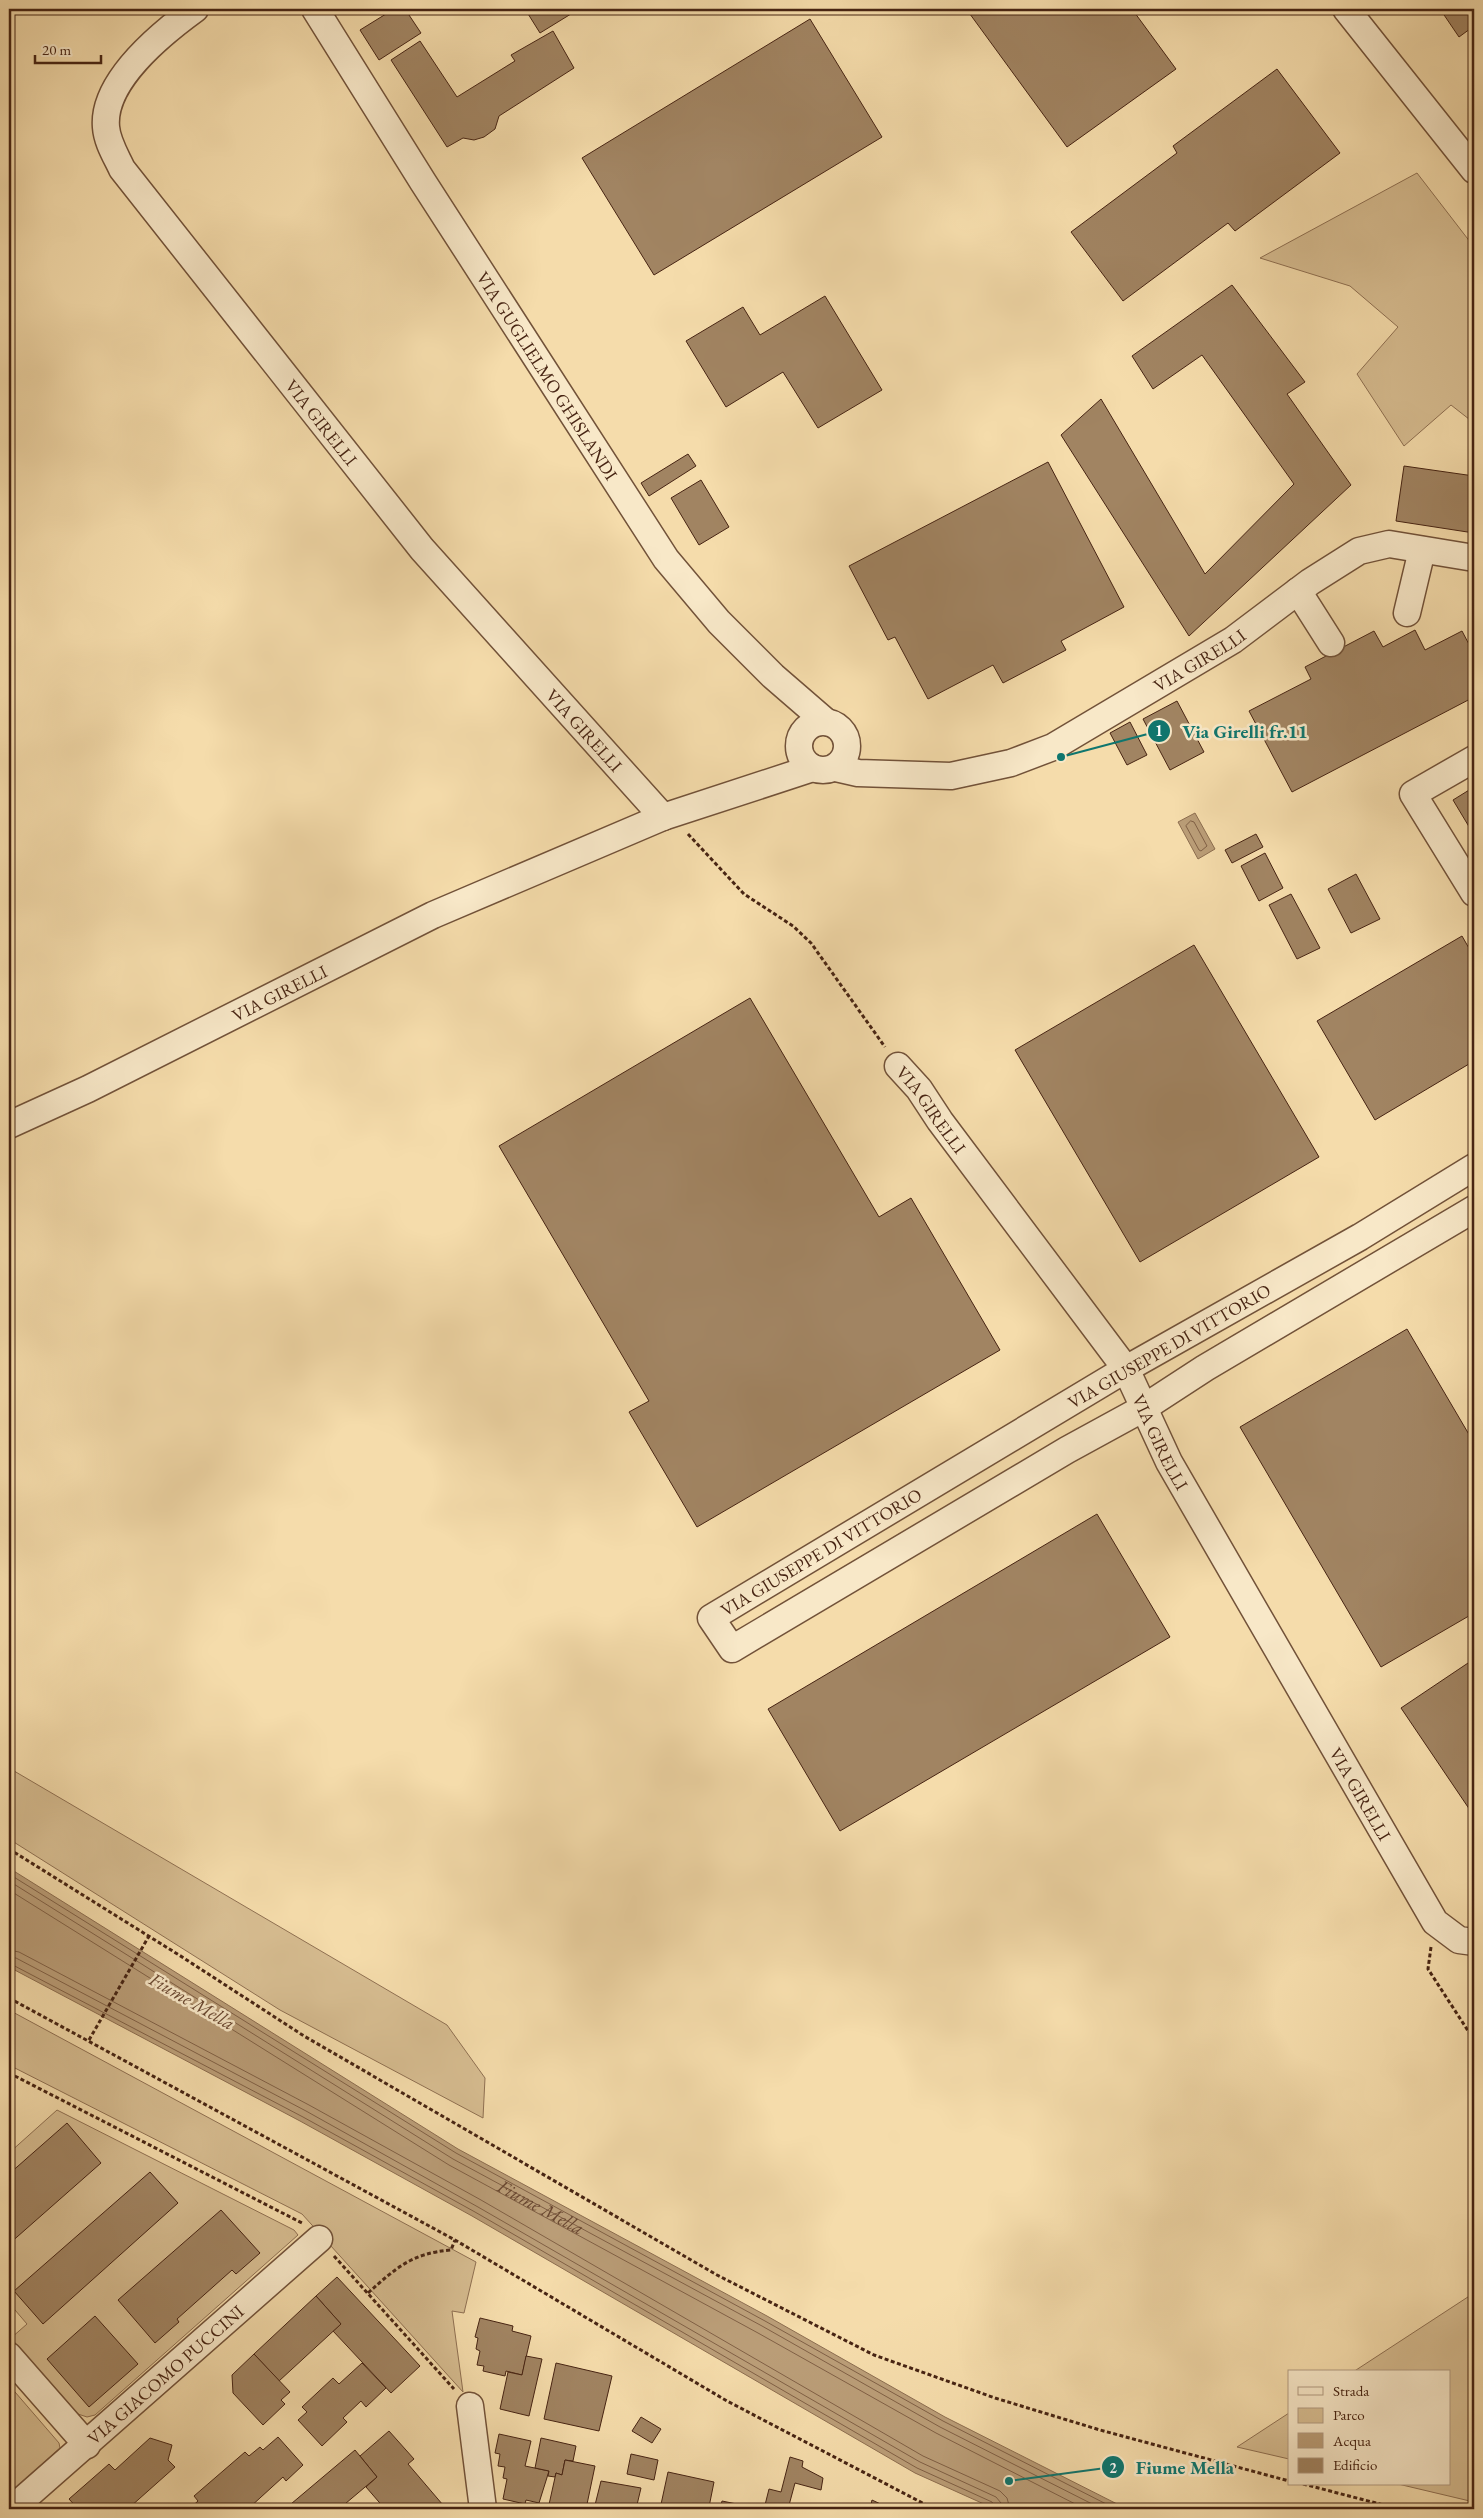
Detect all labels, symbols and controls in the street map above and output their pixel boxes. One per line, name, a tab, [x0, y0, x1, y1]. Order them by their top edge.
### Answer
scale bar	[35, 32, 101, 64]
text: 20 m	[42, 40, 71, 59]
street label: VIA GUGLIELMO GHISLANDI	[472, 267, 623, 484]
street label: VIA GIRELLI	[281, 374, 363, 470]
street label: VIA GIRELLI	[1149, 623, 1250, 696]
street label: VIA GIRELLI	[541, 684, 628, 776]
callout: Via Girelli fr.11	[1147, 714, 1317, 748]
text: Via Girelli fr.11	[1182, 719, 1308, 744]
text: 1	[1155, 721, 1163, 740]
street label: VIA GIRELLI	[228, 959, 331, 1026]
street label: VIA GIRELLI	[892, 1061, 972, 1158]
street label: VIA GIUSEPPE DI VITTORIO	[1063, 1278, 1275, 1414]
street label: VIA GIRELLI	[1128, 1390, 1194, 1494]
street label: VIA GIUSEPPE DI VITTORIO	[716, 1483, 926, 1621]
street label: VIA GIRELLI	[1325, 1743, 1397, 1844]
water label: Fiume Mella	[144, 1966, 239, 2035]
water label: Fiume Mella	[493, 2173, 589, 2240]
street label: VIA GIACOMO PUCCINI	[82, 2299, 248, 2449]
legend	[1288, 2370, 1450, 2486]
text: Strada	[1333, 2381, 1369, 2400]
text: Parco	[1333, 2405, 1365, 2424]
text: Acqua	[1332, 2431, 1371, 2450]
callout: Fiume Mella	[1101, 2450, 1244, 2484]
text: Fiume Mella	[1136, 2455, 1235, 2480]
text: Edificio	[1333, 2455, 1377, 2474]
text: 2	[1109, 2458, 1117, 2477]

